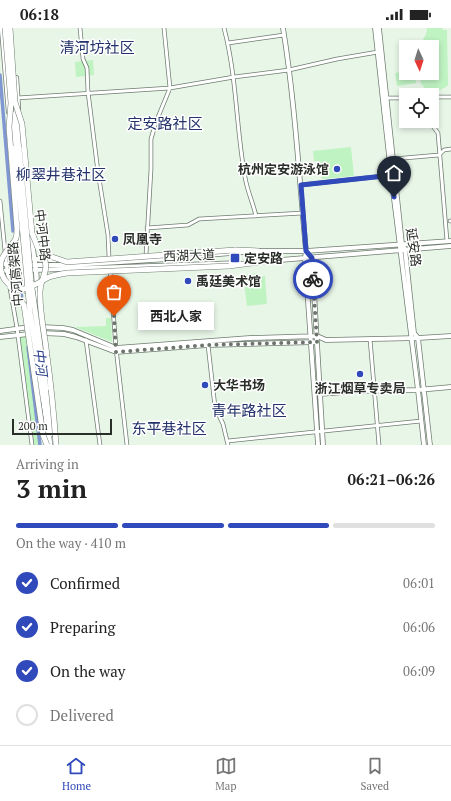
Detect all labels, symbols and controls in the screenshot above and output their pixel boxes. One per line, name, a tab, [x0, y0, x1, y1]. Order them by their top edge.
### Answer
text: 06:18	[20, 4, 59, 24]
district label: 清河坊社区	[59, 37, 135, 57]
north arrow	[399, 40, 439, 80]
map controls	[399, 40, 439, 128]
button: locate	[399, 88, 439, 128]
district label: 定安路社区	[127, 113, 203, 133]
pin	[377, 156, 411, 197]
place label: 杭州定安游泳馆	[238, 160, 329, 178]
icon: home	[383, 162, 405, 184]
district label: 柳翠井巷社区	[16, 164, 106, 184]
marker: 杭州定安游泳馆	[332, 164, 342, 174]
street label: 中河中路	[31, 208, 55, 262]
street label: 延安路	[402, 226, 426, 268]
place label: 凤凰寺	[123, 230, 162, 248]
marker: 凤凰寺	[110, 234, 120, 244]
street label: 中河高架路	[3, 241, 27, 307]
street label: 西湖大道	[163, 245, 215, 265]
place label: 定安路	[244, 249, 283, 267]
marker: 定安路	[229, 252, 241, 264]
courier	[293, 259, 333, 299]
icon: bike	[302, 268, 324, 290]
place label: 禹廷美术馆	[196, 272, 261, 290]
pin	[97, 275, 131, 316]
marker: 禹廷美术馆	[183, 276, 193, 286]
icon: bag	[103, 281, 125, 303]
callout: 西北人家	[138, 302, 214, 330]
text: 西北人家	[150, 307, 202, 325]
water label: 中河	[30, 347, 53, 380]
marker: 浙江烟草专卖局	[355, 369, 365, 379]
place label: 大华书场	[213, 376, 265, 394]
place label: 浙江烟草专卖局	[314, 379, 406, 397]
marker: 大华书场	[200, 380, 210, 390]
district label: 青年路社区	[211, 400, 287, 420]
scale bar	[12, 417, 112, 436]
district label: 东平巷社区	[131, 418, 207, 438]
text: 200 m	[18, 419, 48, 433]
text: Arriving in	[16, 455, 79, 473]
text: 06:21–06:26	[348, 469, 435, 489]
text: 3 min	[16, 471, 87, 505]
text: On the way · 410 m	[16, 534, 126, 552]
icon: check	[16, 572, 38, 594]
text: Confirmed	[50, 573, 120, 593]
text: 06:01	[403, 574, 435, 592]
icon: check	[16, 616, 38, 638]
text: Preparing	[50, 617, 115, 637]
text: 06:06	[403, 618, 435, 636]
icon: check	[16, 660, 38, 682]
text: On the way	[50, 661, 125, 681]
text: 06:09	[403, 662, 435, 680]
text: Delivered	[50, 705, 114, 725]
tab: Home	[62, 755, 91, 793]
tab: Map	[215, 755, 237, 793]
tab: Saved	[361, 755, 389, 793]

